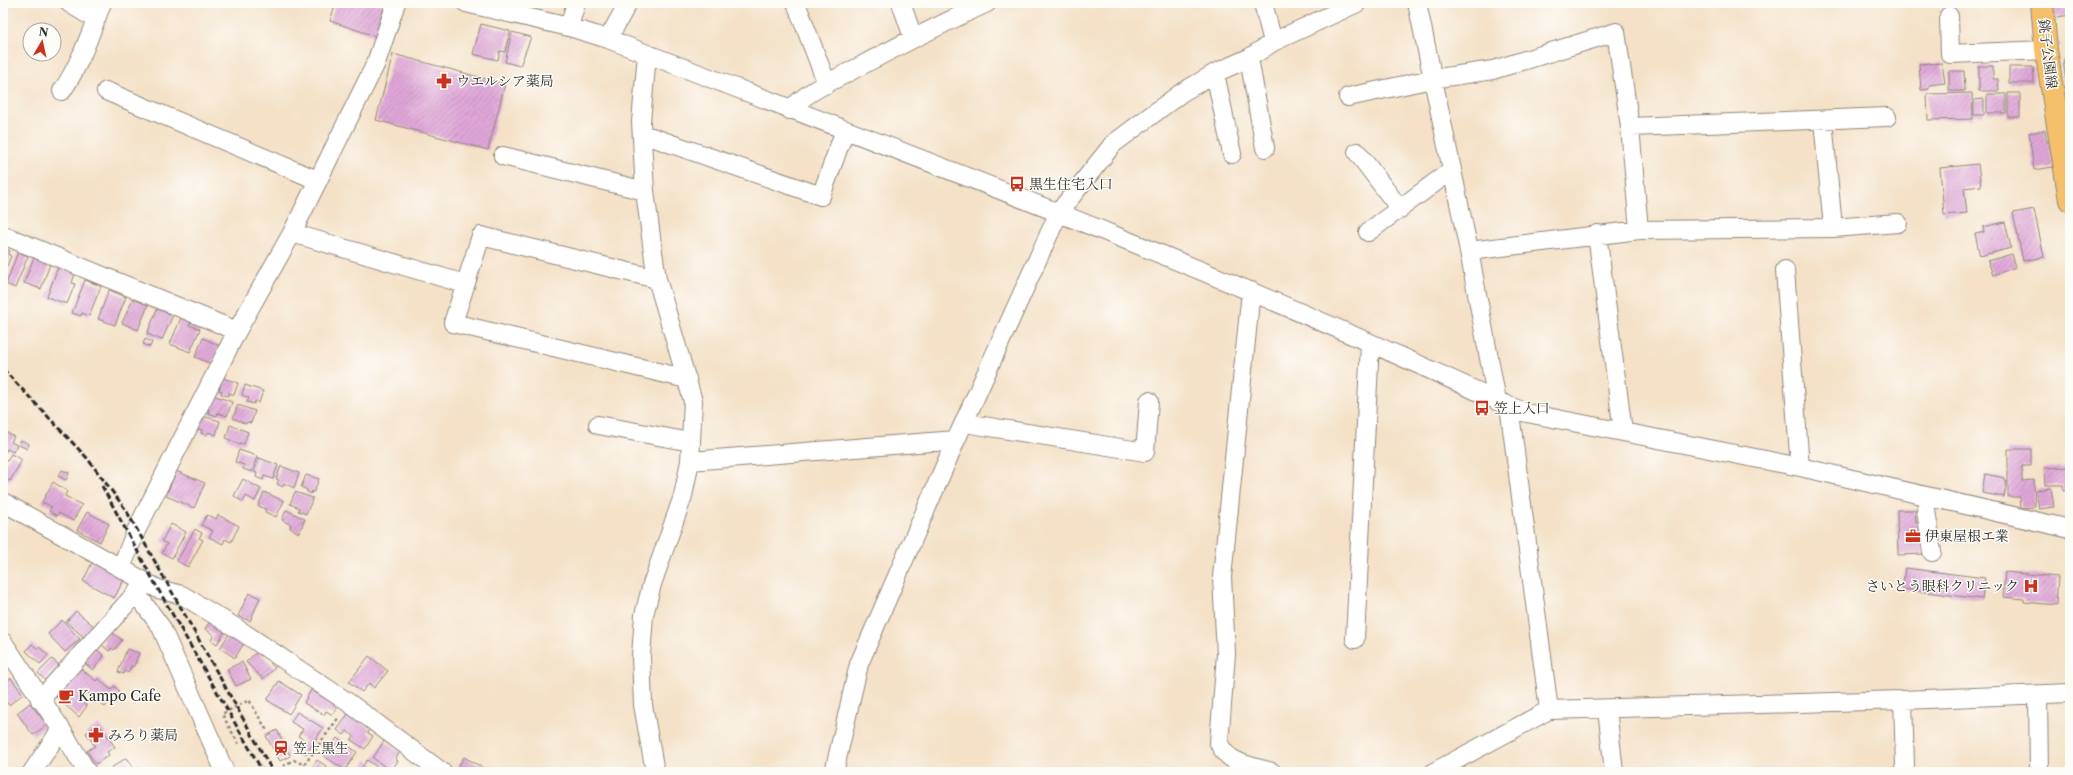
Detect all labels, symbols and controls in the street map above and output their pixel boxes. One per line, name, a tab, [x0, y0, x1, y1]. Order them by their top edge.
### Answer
street label: 銚子公園線	[2035, 18, 2061, 90]
north arrow	[22, 22, 62, 62]
text: N	[38, 24, 50, 40]
pharmacy icon: ウエルシア薬局	[435, 72, 453, 90]
place label: ウエルシア薬局	[456, 72, 554, 90]
bus stop icon: 黒生住宅入口	[1008, 175, 1026, 193]
place label: 黒生住宅入口	[1029, 175, 1113, 193]
bus stop icon: 笠上入口	[1473, 399, 1491, 417]
place label: 笠上入口	[1494, 399, 1550, 417]
office icon: 伊東屋根エ業	[1904, 527, 1922, 545]
place label: 伊東屋根エ業	[1925, 527, 2009, 545]
place label: さいとう眼科クリニック	[1866, 577, 2019, 595]
hospital icon: さいとう眼科クリニック	[2022, 577, 2040, 595]
cafe icon: Kampo Cafe	[57, 687, 75, 705]
place label: Kampo Cafe	[78, 687, 161, 705]
pharmacy icon: みろり薬局	[87, 726, 105, 744]
place label: みろり薬局	[108, 726, 178, 744]
station icon: 笠上黒生	[272, 739, 290, 757]
place label: 笠上黒生	[293, 739, 349, 757]

